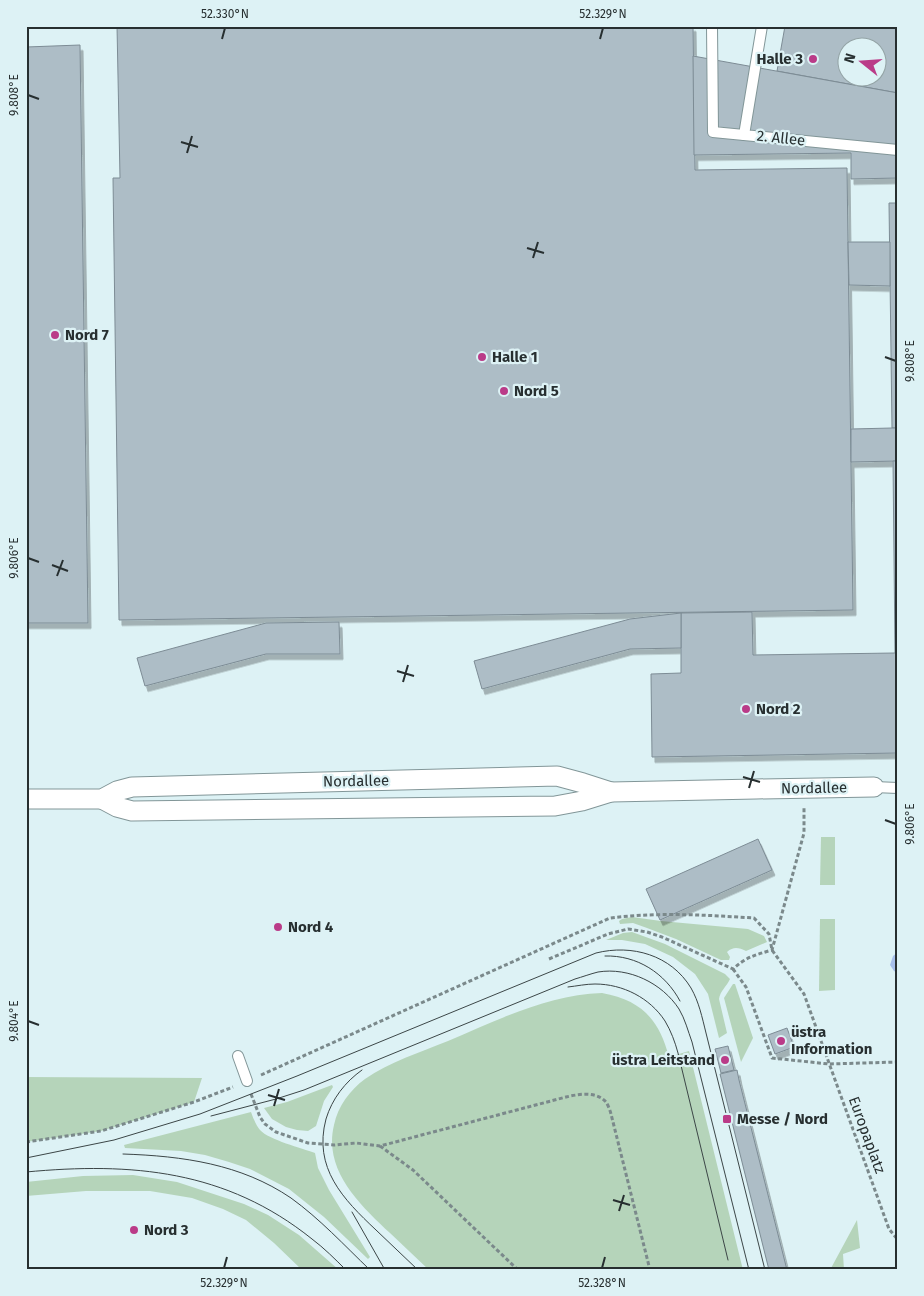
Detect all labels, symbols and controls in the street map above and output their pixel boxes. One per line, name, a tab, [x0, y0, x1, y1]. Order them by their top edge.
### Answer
text: 52.330°N	[201, 7, 249, 21]
text: 52.329°N	[579, 7, 627, 21]
north arrow	[836, 38, 886, 88]
place label: Halle 3	[756, 50, 803, 68]
text: N	[841, 51, 860, 65]
marker: Halle 3	[807, 53, 819, 65]
text: 9.808°E	[7, 74, 21, 116]
street label: 2. Allee	[756, 127, 806, 149]
place label: Nord 7	[65, 326, 109, 344]
marker: Nord 7	[49, 329, 61, 341]
text: 9.808°E	[903, 340, 917, 382]
place label: Halle 1	[492, 348, 538, 366]
marker: Halle 1	[476, 351, 488, 363]
place label: Nord 5	[514, 382, 559, 400]
marker: Nord 5	[498, 385, 510, 397]
text: 9.806°E	[7, 537, 21, 579]
place label: Nord 2	[756, 700, 801, 718]
marker: Nord 2	[740, 703, 752, 715]
street label: Nordallee	[323, 771, 389, 791]
street label: Nordallee	[781, 778, 847, 798]
text: 9.806°E	[903, 803, 917, 845]
place label: Nord 4	[288, 918, 334, 936]
marker: Nord 4	[272, 921, 284, 933]
text: 9.804°E	[7, 1000, 21, 1042]
place label: üstra Information	[791, 1023, 872, 1058]
marker: üstra Information	[775, 1035, 787, 1047]
place label: üstra Leitstand	[612, 1051, 715, 1069]
marker: üstra Leitstand	[719, 1054, 731, 1066]
street label: Europaplatz	[845, 1094, 889, 1177]
place label: Messe / Nord	[737, 1110, 828, 1128]
marker: Messe / Nord	[721, 1113, 733, 1125]
place label: Nord 3	[144, 1221, 189, 1239]
marker: Nord 3	[128, 1224, 140, 1236]
text: 52.329°N	[200, 1276, 248, 1290]
text: 52.328°N	[578, 1276, 626, 1290]

